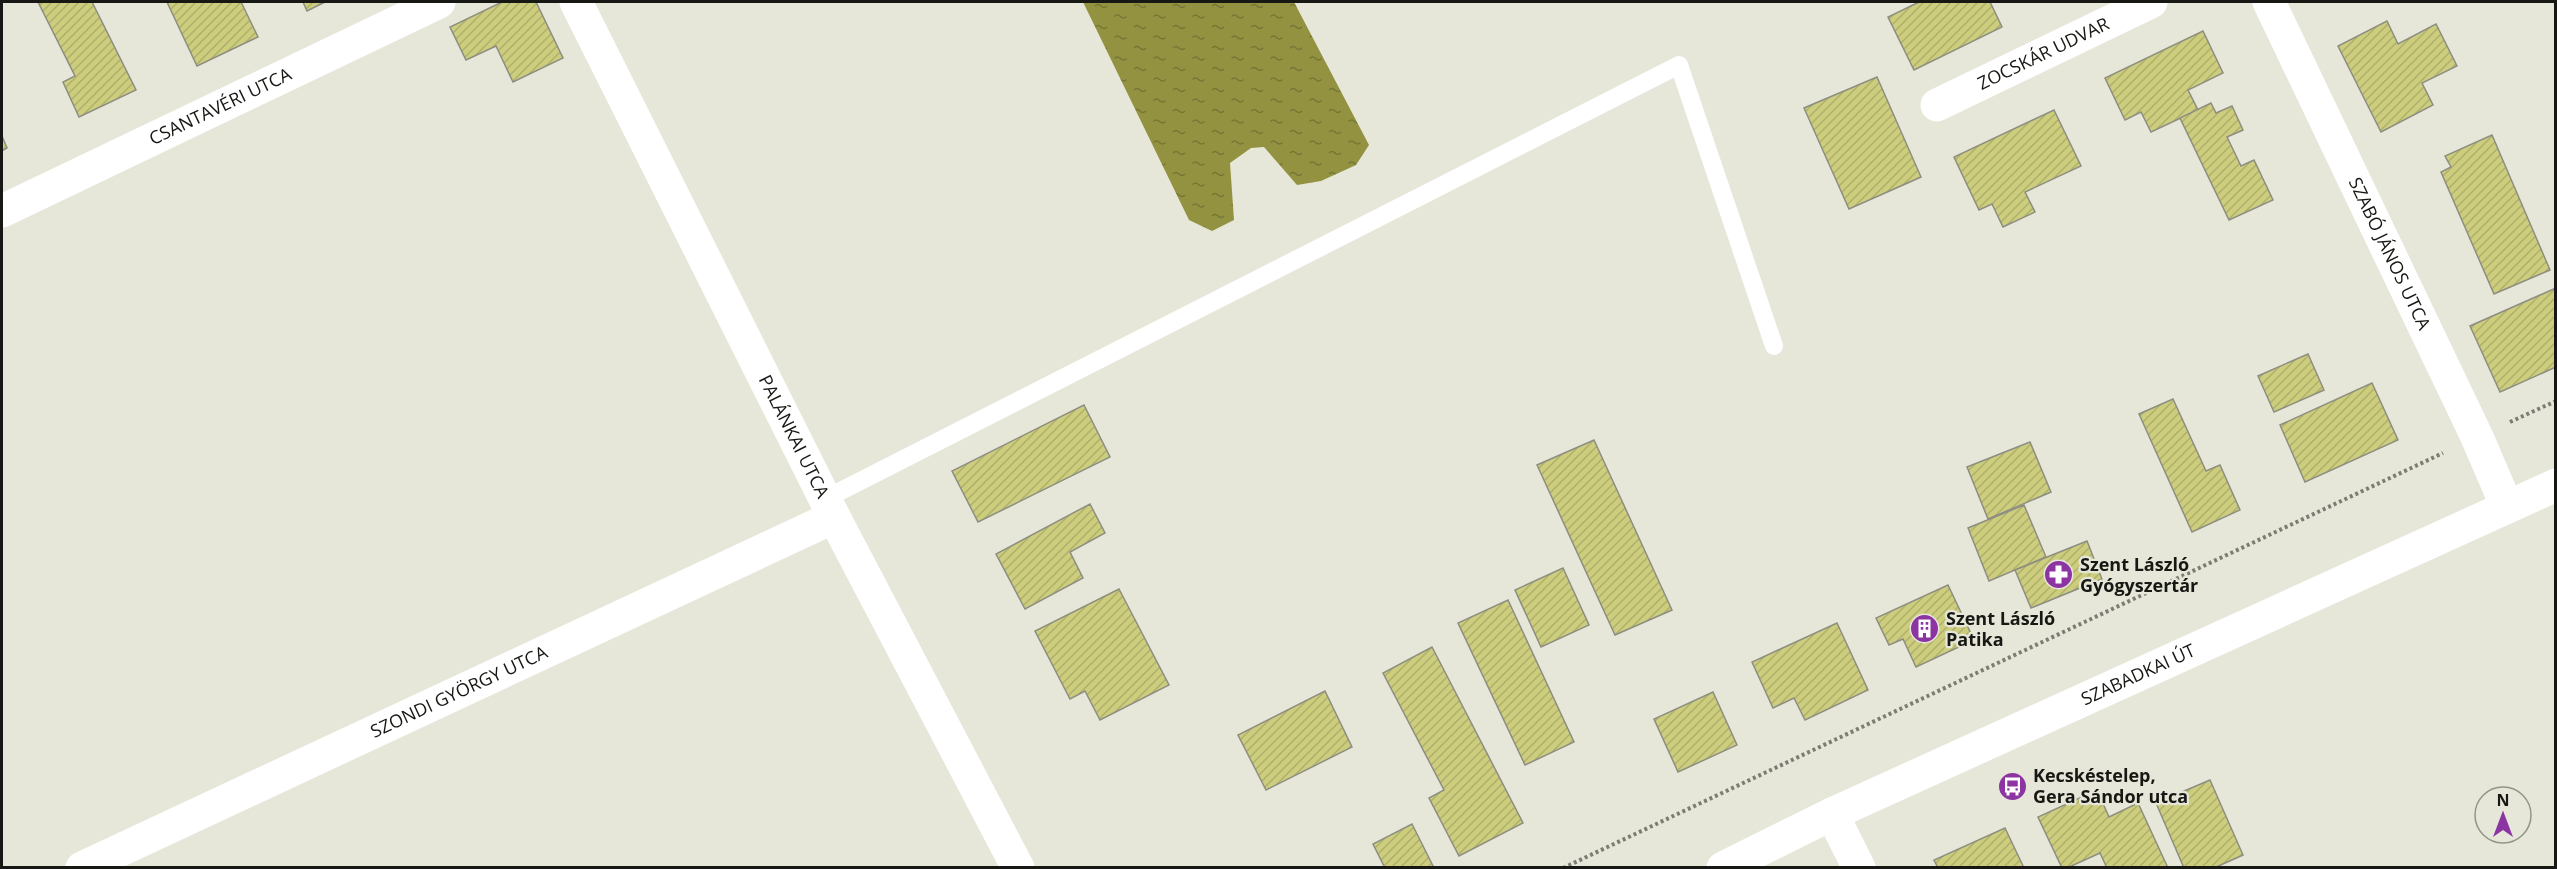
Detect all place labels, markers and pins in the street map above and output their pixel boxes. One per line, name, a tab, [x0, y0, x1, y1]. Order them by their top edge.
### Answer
place label: Szent László Gyógyszertár	[2080, 552, 2198, 597]
pharmacy icon: Szent László Gyógyszertár	[2043, 559, 2075, 591]
place label: Szent László Patika	[1946, 606, 2055, 651]
building icon: Szent László Patika	[1909, 613, 1941, 645]
place label: Kecskéstelep, Gera Sándor utca	[2033, 763, 2188, 808]
bus stop icon: Kecskéstelep, Gera Sándor utca	[1996, 770, 2028, 802]

